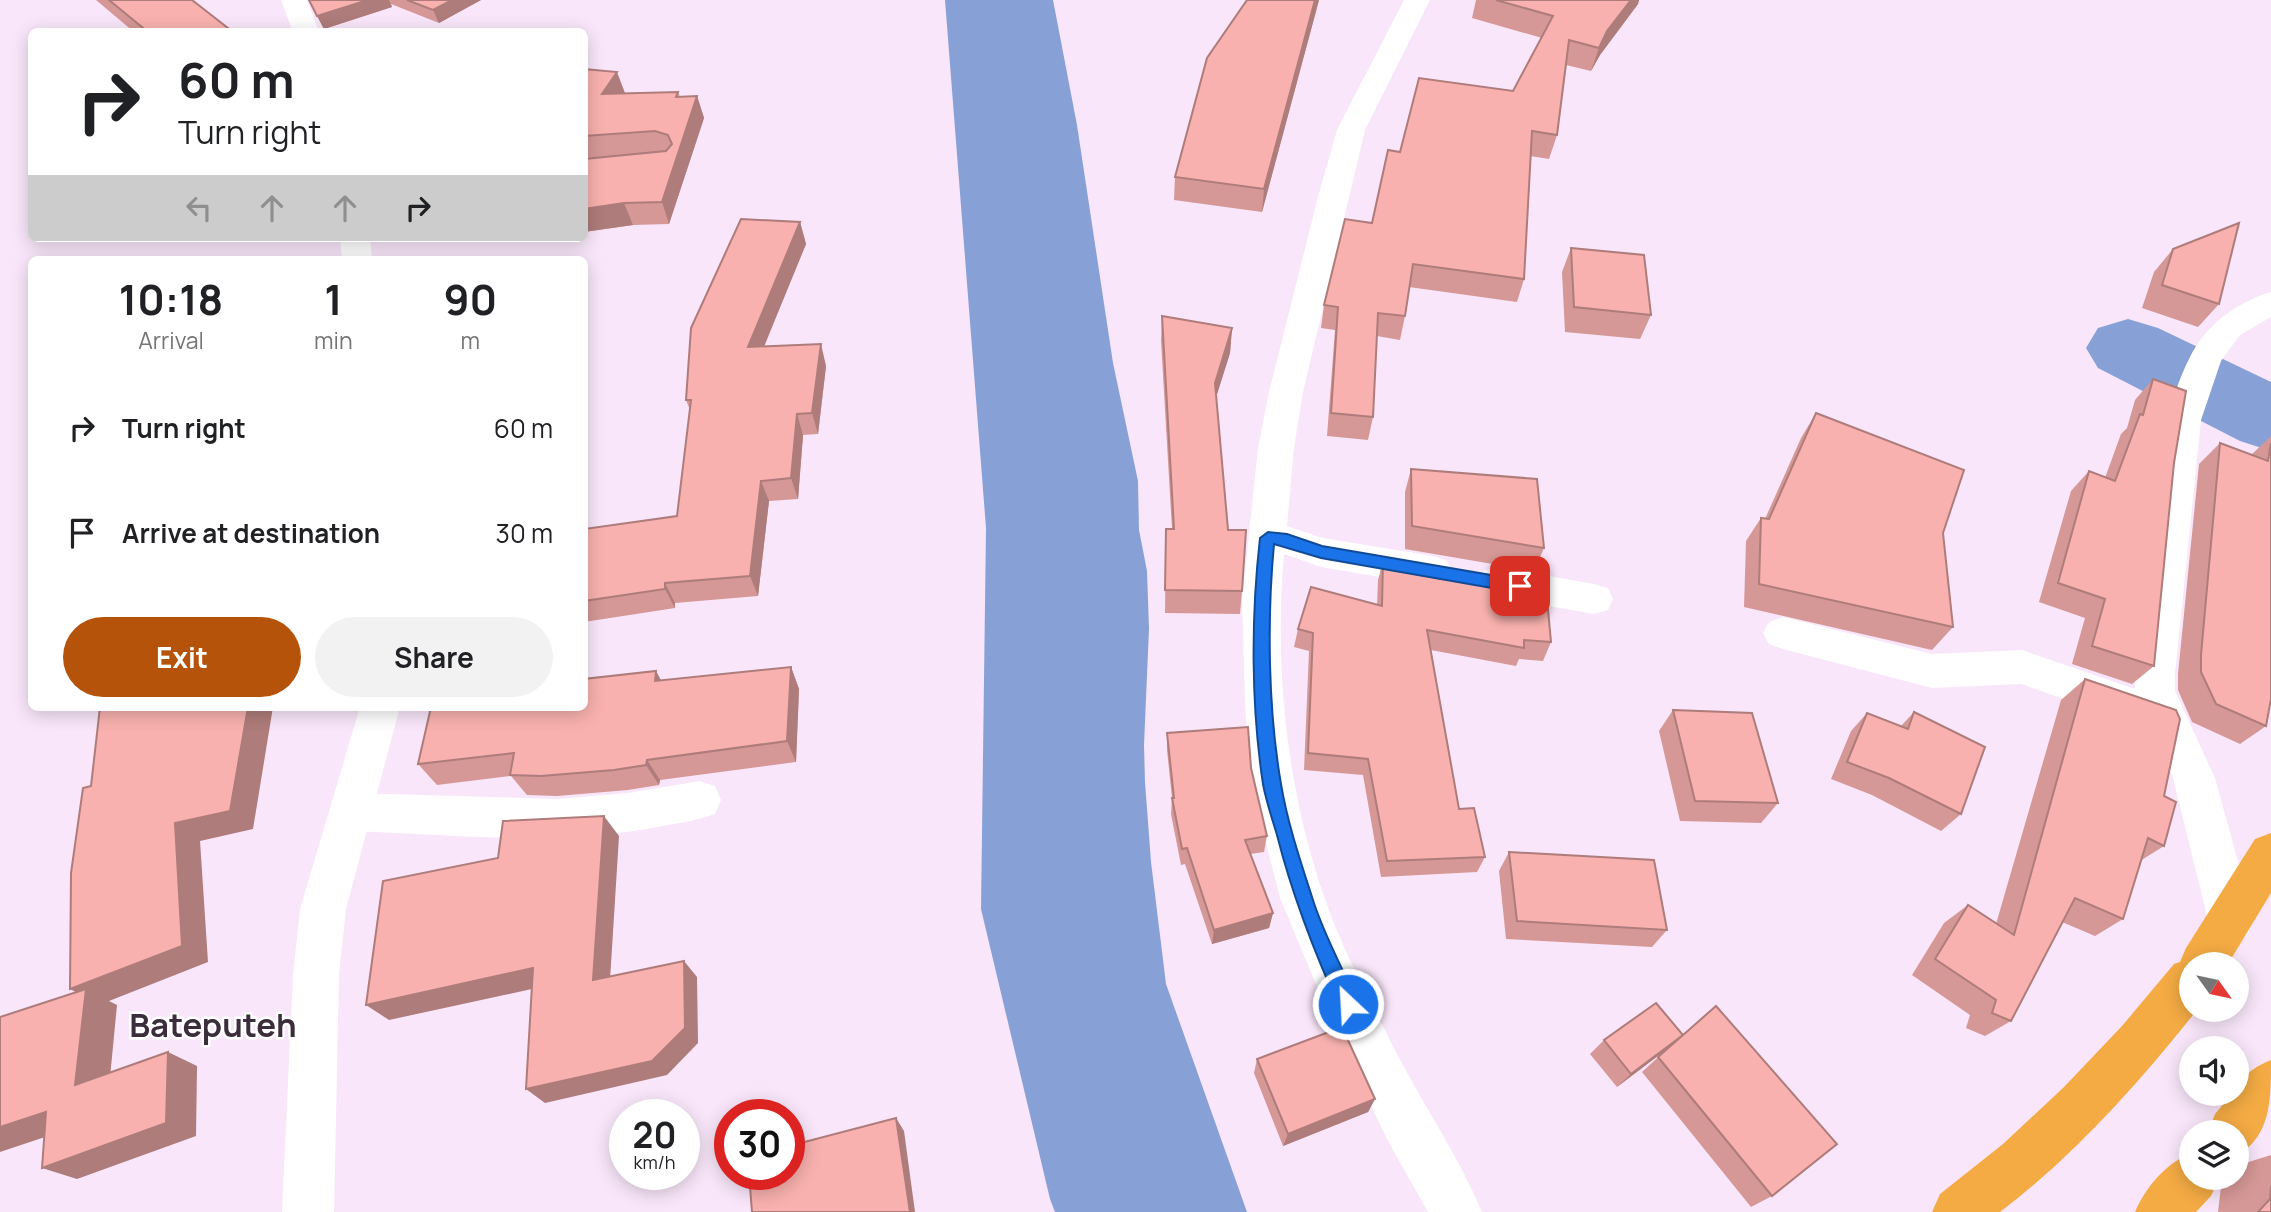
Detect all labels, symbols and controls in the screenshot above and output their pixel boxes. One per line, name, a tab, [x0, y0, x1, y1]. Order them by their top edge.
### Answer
text: 60 m	[178, 46, 295, 113]
icon: right	[63, 56, 154, 147]
text: Turn right	[178, 110, 321, 154]
icon: left	[180, 189, 218, 227]
icon: ahead	[253, 189, 291, 227]
icon: ahead	[326, 189, 364, 227]
icon: right	[399, 189, 437, 227]
text: 10:18	[119, 270, 223, 328]
text: 1	[324, 270, 343, 328]
text: 90	[443, 270, 497, 328]
text: Arrival	[138, 324, 204, 356]
text: min	[314, 324, 353, 356]
text: m	[461, 324, 480, 356]
icon: right	[63, 409, 101, 447]
text: Turn right	[122, 410, 246, 446]
text: 60 m	[494, 410, 553, 446]
icon: arrive	[63, 514, 101, 552]
text: Arrive at destination	[122, 515, 380, 551]
text: 30 m	[496, 515, 553, 551]
pin	[1490, 556, 1550, 616]
icon: arrive	[1501, 567, 1539, 605]
button: Exit	[63, 617, 301, 697]
button: Share	[315, 617, 553, 697]
north arrow	[2179, 952, 2249, 1022]
map controls	[2179, 952, 2249, 1190]
position arrow	[1311, 967, 1385, 1041]
district label: Bateputeh	[129, 1002, 297, 1047]
button: sound	[2179, 1036, 2249, 1106]
speed limit sign: 30	[714, 1099, 805, 1190]
text: 20	[633, 1111, 676, 1159]
button: layers	[2179, 1120, 2249, 1190]
text: km/h	[634, 1150, 675, 1174]

